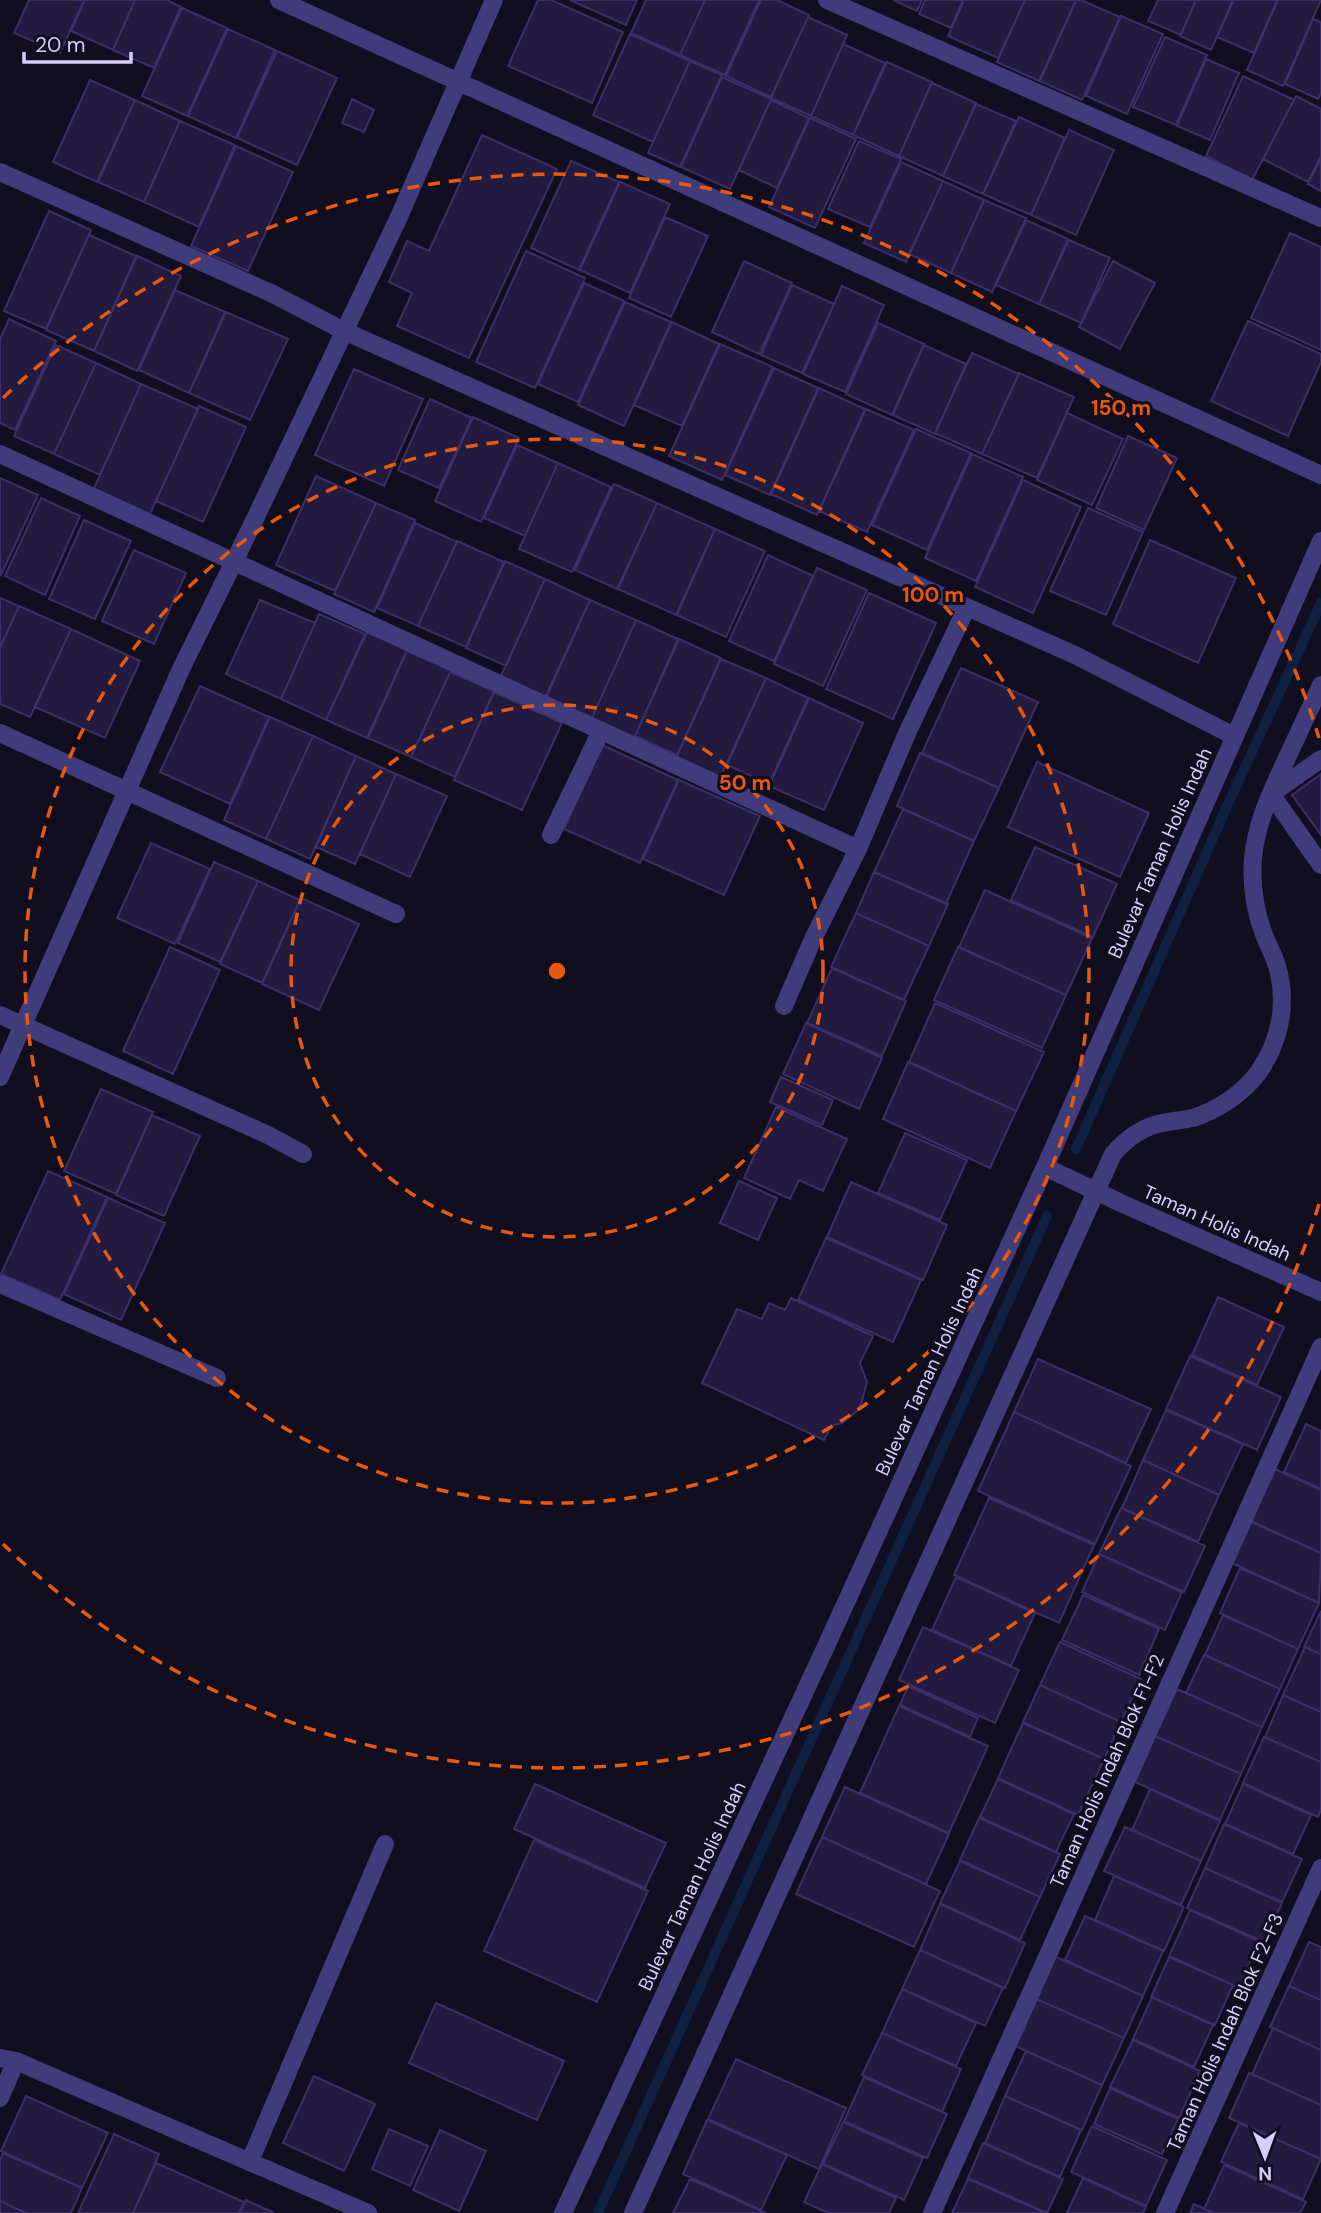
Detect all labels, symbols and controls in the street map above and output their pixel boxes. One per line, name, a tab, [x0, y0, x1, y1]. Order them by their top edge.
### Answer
scale bar	[24, 21, 131, 65]
text: 20 m	[35, 31, 86, 59]
text: 150 m	[1091, 394, 1151, 422]
text: 100 m	[902, 581, 964, 609]
street label: Bulevar Taman Holis Indah	[1102, 744, 1218, 962]
text: 50 m	[719, 769, 771, 797]
centre of rings	[545, 959, 569, 983]
street label: Taman Holis Indah	[1139, 1179, 1295, 1267]
street label: Bulevar Taman Holis Indah	[870, 1262, 988, 1480]
street label: Taman Holis Indah Blok F1-F2	[1044, 1650, 1170, 1892]
street label: Bulevar Taman Holis Indah	[633, 1777, 751, 1995]
street label: Taman Holis Indah Blok F2-F3	[1161, 1909, 1289, 2155]
north arrow	[1230, 2122, 1300, 2192]
text: N	[1258, 2161, 1272, 2186]

